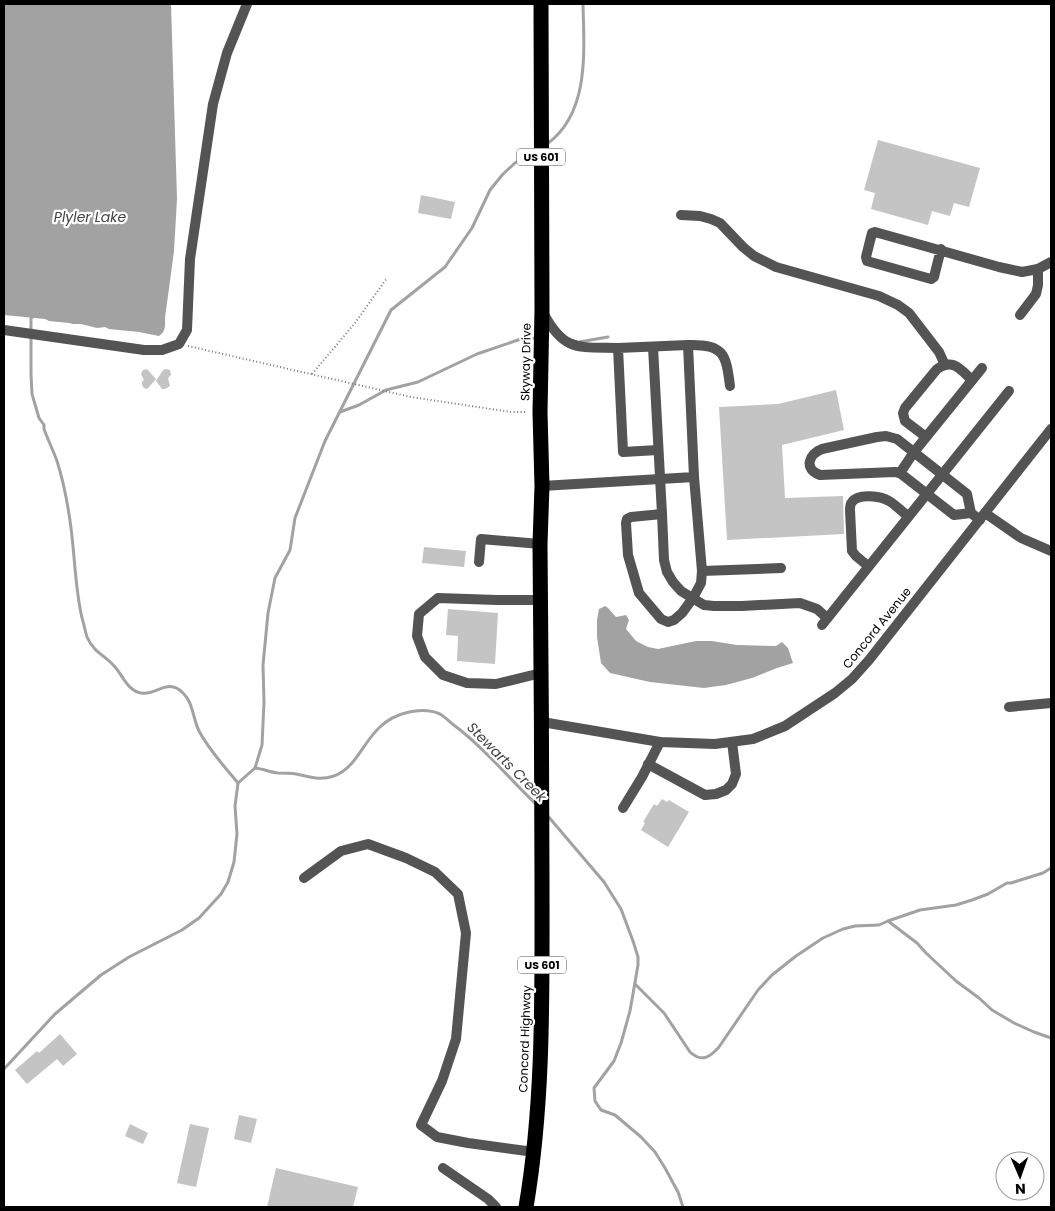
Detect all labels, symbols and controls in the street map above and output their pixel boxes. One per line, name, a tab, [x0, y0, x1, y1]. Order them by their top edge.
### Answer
road number: US 601	[517, 148, 565, 166]
water label: Plyler Lake	[54, 207, 126, 227]
street label: Skyway Drive	[516, 323, 535, 401]
street label: Concord Avenue	[838, 583, 915, 672]
water label: Stewarts Creek	[463, 718, 552, 807]
road number: US 601	[518, 956, 566, 974]
street label: Concord Highway	[514, 985, 535, 1093]
north arrow	[995, 1151, 1045, 1201]
text: N	[1015, 1179, 1026, 1199]

